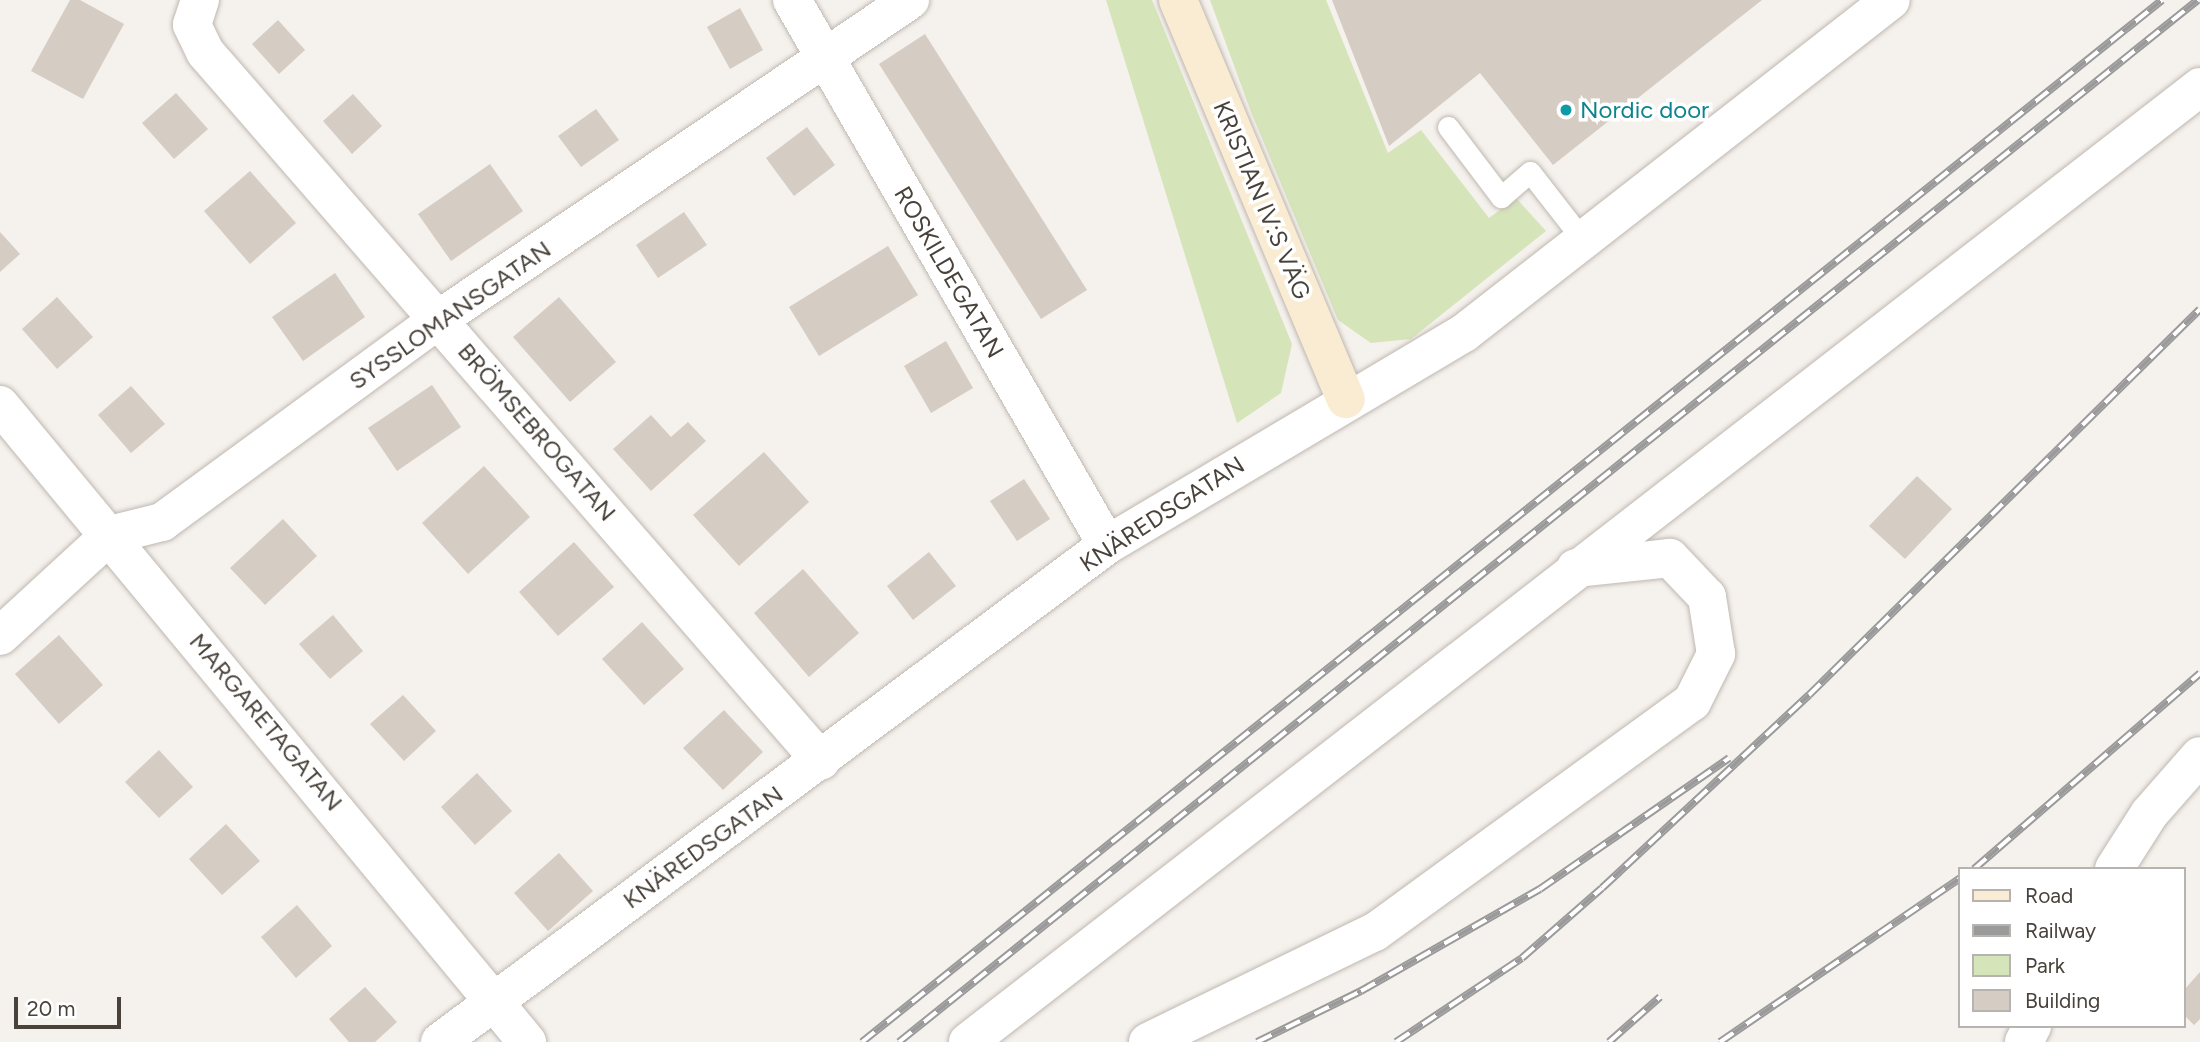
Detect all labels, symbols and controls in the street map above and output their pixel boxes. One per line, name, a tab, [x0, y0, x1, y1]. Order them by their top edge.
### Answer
place label: Nordic door	[1580, 96, 1709, 124]
street label: KRISTIAN IV:S VÄG	[1207, 97, 1317, 303]
marker: Nordic door	[1558, 102, 1574, 118]
street label: ROSKILDEGATAN	[888, 181, 1010, 363]
street label: SYSSLOMANSGATAN	[344, 234, 556, 396]
street label: BRÖMSEBROGATAN	[452, 337, 622, 527]
street label: KNÄREDSGATAN	[1074, 450, 1250, 578]
street label: MARGARETAGATAN	[183, 627, 349, 817]
street label: KNÄREDSGATAN	[618, 779, 788, 915]
legend	[1958, 867, 2186, 1028]
text: Road	[2025, 883, 2073, 908]
text: Railway	[2025, 918, 2096, 943]
text: Park	[2025, 953, 2065, 978]
scale bar	[18, 982, 124, 1026]
text: Building	[2025, 988, 2100, 1013]
text: 20 m	[27, 996, 75, 1021]

